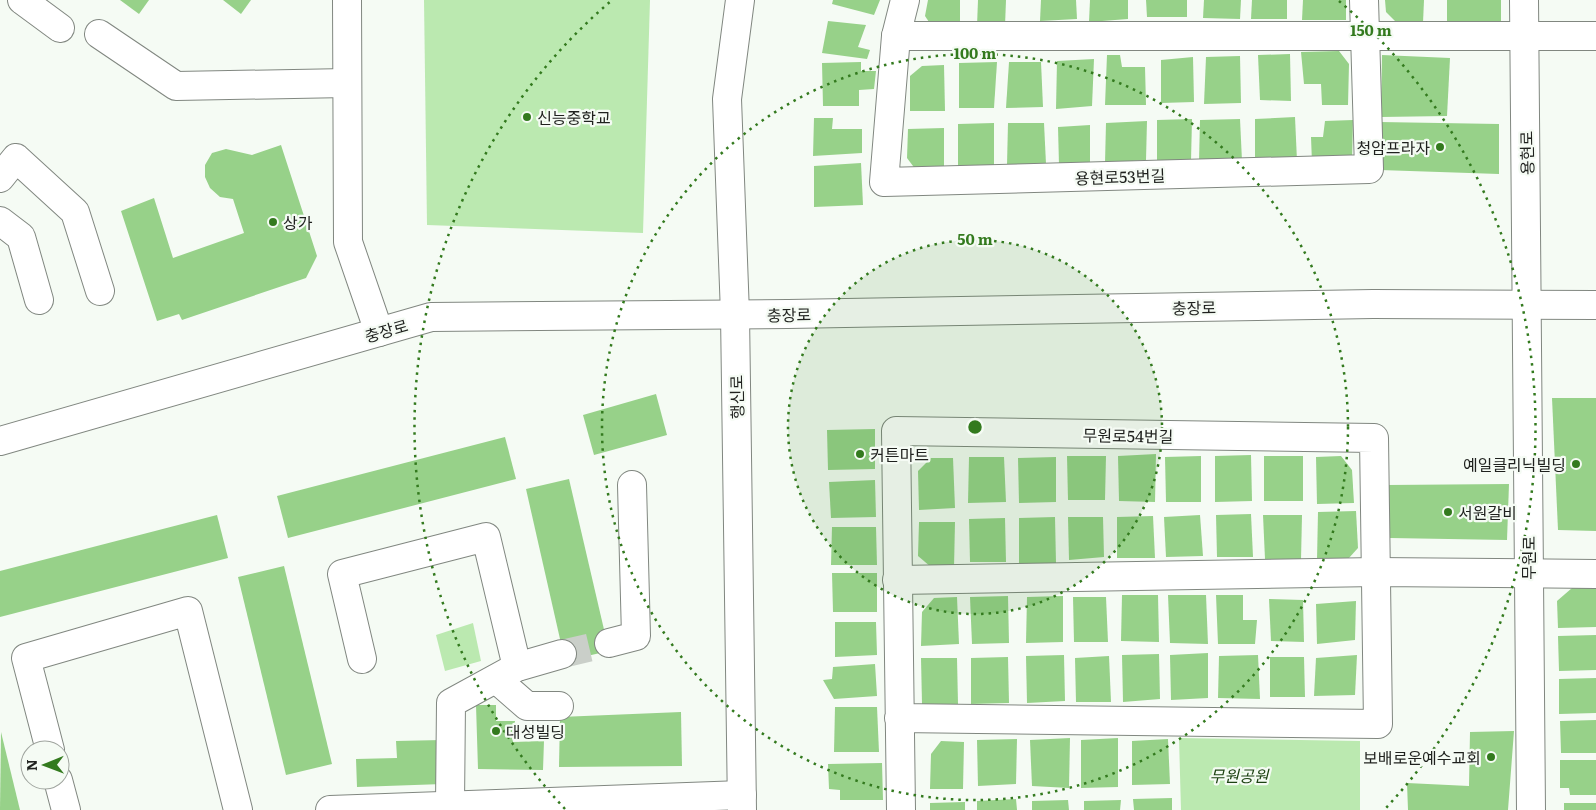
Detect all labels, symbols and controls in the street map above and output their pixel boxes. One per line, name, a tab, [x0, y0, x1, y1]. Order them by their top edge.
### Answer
text: 150 m	[1350, 18, 1392, 41]
text: 100 m	[954, 41, 996, 64]
place label: 신능중학교	[537, 105, 611, 129]
marker: 신능중학교	[521, 111, 533, 123]
street label: 용현로	[1514, 130, 1538, 175]
place label: 청암프라자	[1356, 135, 1430, 159]
marker: 청암프라자	[1434, 141, 1446, 153]
street label: 용현로53번길	[1074, 162, 1166, 190]
place label: 상가	[283, 210, 313, 234]
marker: 상가	[267, 216, 279, 228]
text: 50 m	[957, 227, 993, 250]
street label: 충장로	[1172, 295, 1217, 319]
street label: 충장로	[767, 302, 812, 326]
street label: 충장로	[361, 312, 411, 348]
street label: 행신로	[724, 374, 748, 419]
centre of rings	[966, 418, 984, 436]
street label: 무원로54번길	[1083, 422, 1173, 448]
place label: 커튼마트	[870, 442, 929, 466]
marker: 커튼마트	[854, 448, 866, 460]
place label: 예일클리닉빌딩	[1463, 452, 1566, 476]
marker: 예일클리닉빌딩	[1570, 458, 1582, 470]
place label: 서원갈비	[1458, 500, 1517, 524]
marker: 서원갈비	[1442, 506, 1454, 518]
street label: 무원로	[1516, 536, 1540, 580]
place label: 대성빌딩	[506, 719, 565, 743]
marker: 대성빌딩	[490, 725, 502, 737]
north arrow	[20, 740, 70, 790]
place label: 보배로운예수교회	[1363, 745, 1481, 769]
marker: 보배로운예수교회	[1485, 751, 1497, 763]
text: N	[21, 759, 41, 771]
park label: 무원공원	[1210, 763, 1270, 787]

